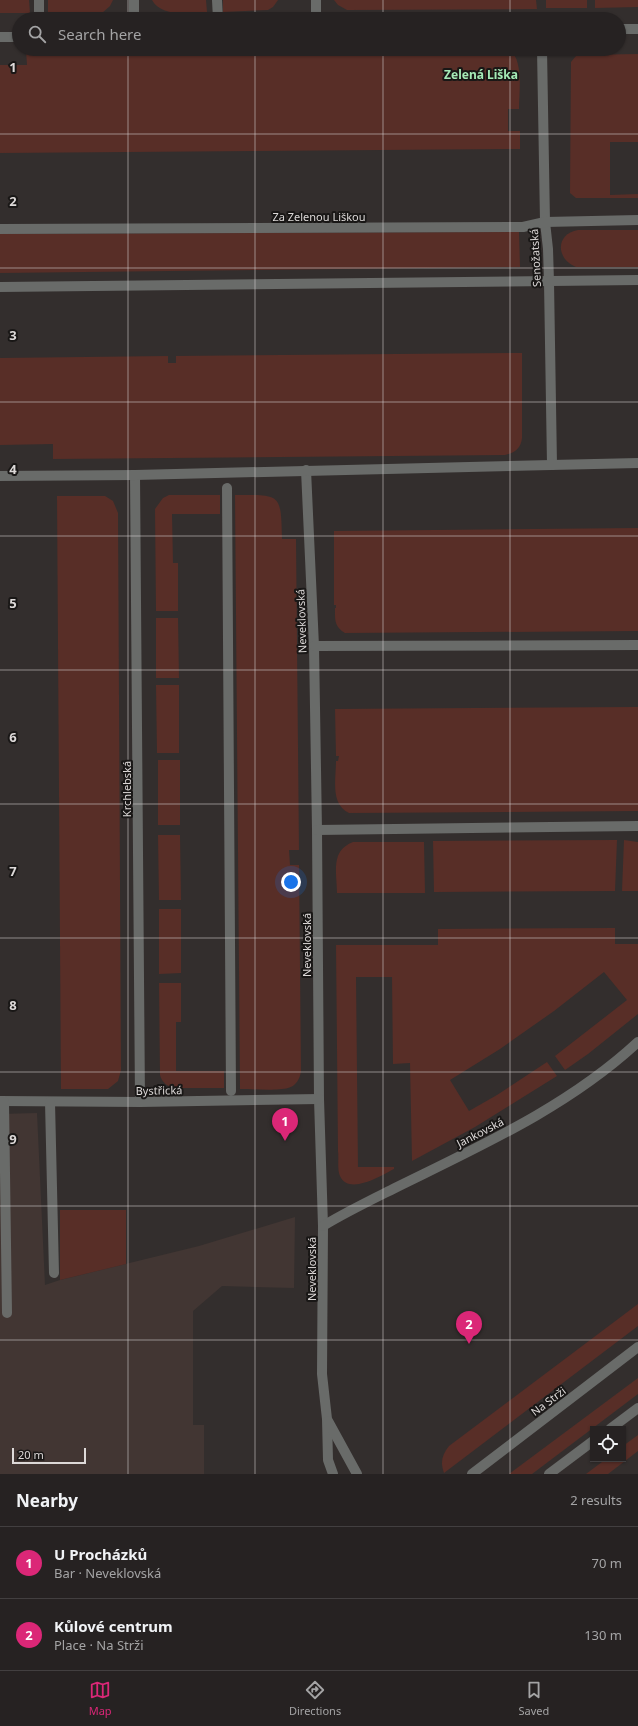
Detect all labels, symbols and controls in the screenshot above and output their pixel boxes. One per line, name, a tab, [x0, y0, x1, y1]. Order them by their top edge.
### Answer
search box	[12, 12, 626, 56]
icon: search	[26, 23, 48, 45]
text: Search here	[58, 24, 141, 44]
text: 1	[9, 58, 17, 76]
district label: Zelená Liška	[444, 66, 518, 83]
text: 2	[9, 192, 17, 210]
street label: Za Zelenou Liškou	[272, 209, 366, 224]
street label: Senožatská	[526, 229, 544, 287]
text: 3	[9, 326, 17, 344]
text: 4	[9, 460, 17, 478]
street label: Neveklovská	[292, 589, 310, 653]
text: 5	[9, 594, 17, 612]
text: 6	[9, 728, 17, 746]
street label: Krchlebská	[119, 761, 134, 817]
text: 7	[9, 862, 17, 880]
your location	[281, 872, 301, 892]
street label: Neveklovská	[299, 913, 314, 977]
text: 8	[9, 996, 17, 1014]
street label: Bystřická	[136, 1082, 182, 1098]
pin: 1	[272, 1108, 298, 1141]
street label: Jankovská	[453, 1114, 506, 1151]
text: 9	[9, 1130, 17, 1148]
street label: Neveklovská	[304, 1237, 319, 1301]
pin: 2	[456, 1311, 482, 1344]
street label: Na Strži	[528, 1383, 568, 1419]
map controls	[590, 1426, 626, 1462]
button: locate	[590, 1426, 626, 1462]
scale bar	[12, 1446, 86, 1465]
text: 20 m	[18, 1447, 44, 1462]
text: Nearby	[16, 1489, 78, 1512]
text: 2 results	[570, 1491, 622, 1509]
text: U Procházků	[54, 1544, 147, 1564]
text: 1	[25, 1554, 33, 1572]
text: 70 m	[592, 1554, 622, 1572]
text: Bar · Neveklovská	[54, 1564, 161, 1582]
text: Kůlové centrum	[54, 1616, 173, 1636]
text: 2	[25, 1626, 33, 1644]
text: 130 m	[584, 1626, 622, 1644]
text: Place · Na Strži	[54, 1636, 144, 1654]
tab: Map	[89, 1679, 112, 1718]
tab: Directions	[289, 1679, 341, 1718]
tab: Saved	[519, 1679, 549, 1718]

